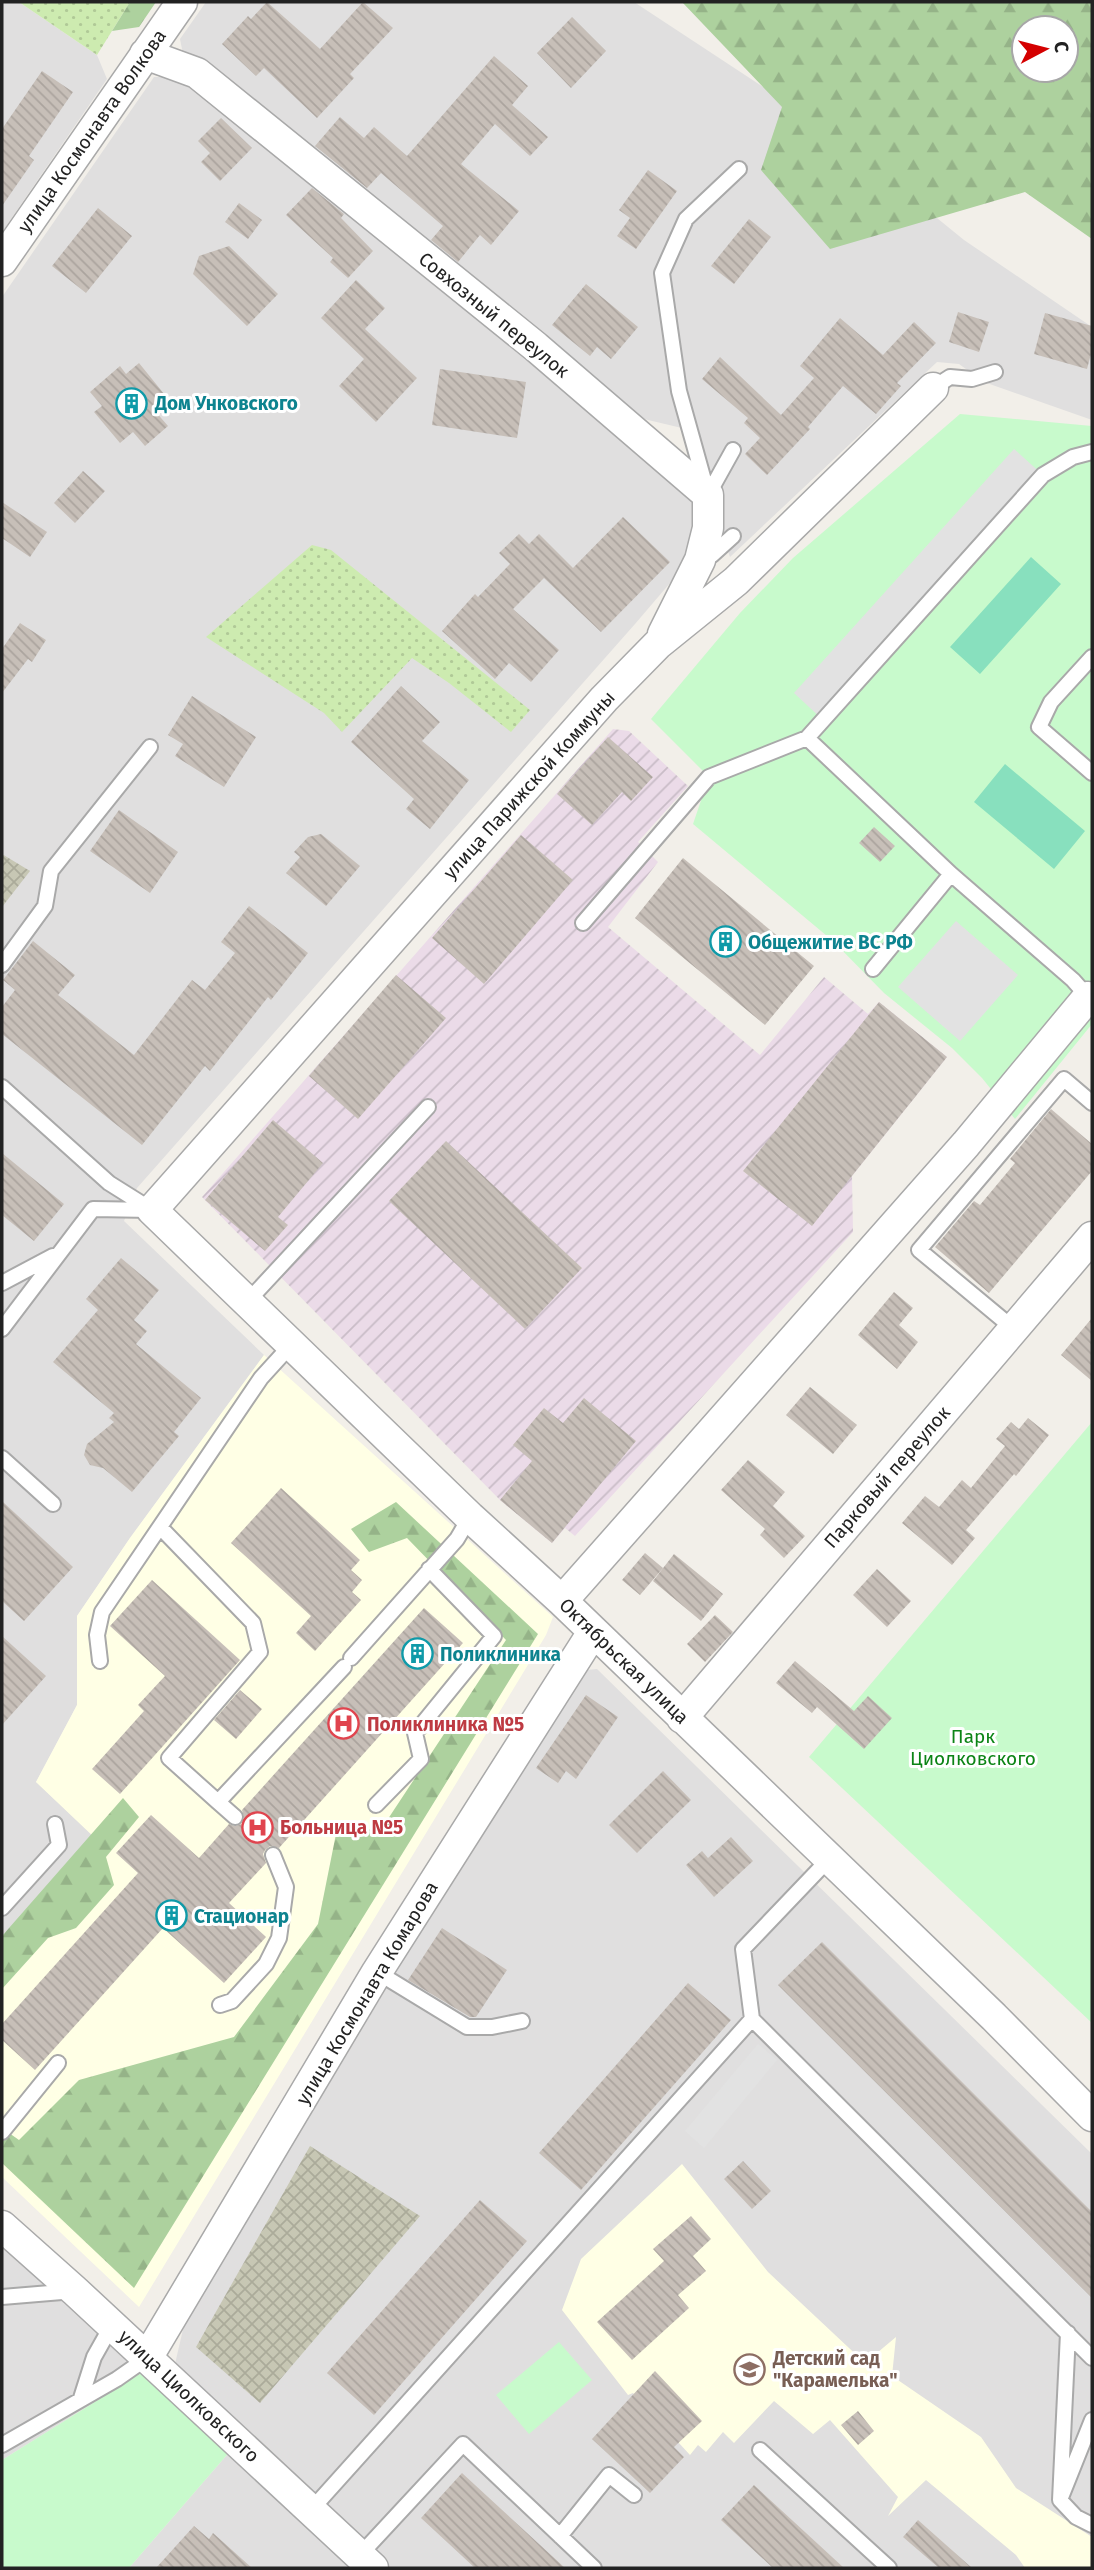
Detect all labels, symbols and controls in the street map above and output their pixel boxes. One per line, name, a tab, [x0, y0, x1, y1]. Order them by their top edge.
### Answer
north arrow	[1010, 14, 1080, 84]
street label: улица Космонавта Волкова	[13, 25, 171, 237]
text: С	[1049, 40, 1073, 54]
street label: Совхозный переулок	[414, 247, 574, 383]
building icon: Дом Унковского	[115, 386, 149, 420]
place label: Дом Унковского	[154, 392, 298, 415]
street label: улица Парижской Коммуны	[438, 686, 620, 884]
building icon: Общежитие ВС РФ	[708, 925, 742, 959]
place label: Общежитие ВС РФ	[748, 931, 913, 954]
street label: Парковый переулок	[819, 1401, 955, 1553]
street label: Октябрьская улица	[554, 1593, 694, 1729]
building icon: Поликлиника	[400, 1637, 434, 1671]
place label: Поликлиника	[440, 1643, 561, 1666]
hospital icon: Поликлиника №5	[327, 1707, 361, 1741]
place label: Поликлиника №5	[367, 1713, 524, 1736]
park label: Парк Циолковского	[910, 1725, 1036, 1770]
hospital icon: Больница №5	[240, 1810, 274, 1844]
place label: Больница №5	[280, 1816, 403, 1839]
street label: улица Космонавта Комарова	[291, 1877, 443, 2109]
building icon: Стационар	[154, 1899, 188, 1933]
place label: Стационар	[194, 1905, 289, 1928]
street label: улица Циолковского	[114, 2325, 264, 2467]
place label: Детский сад "Карамелька"	[772, 2347, 898, 2392]
school or university icon: Детский сад "Карамелька"	[733, 2352, 767, 2386]

